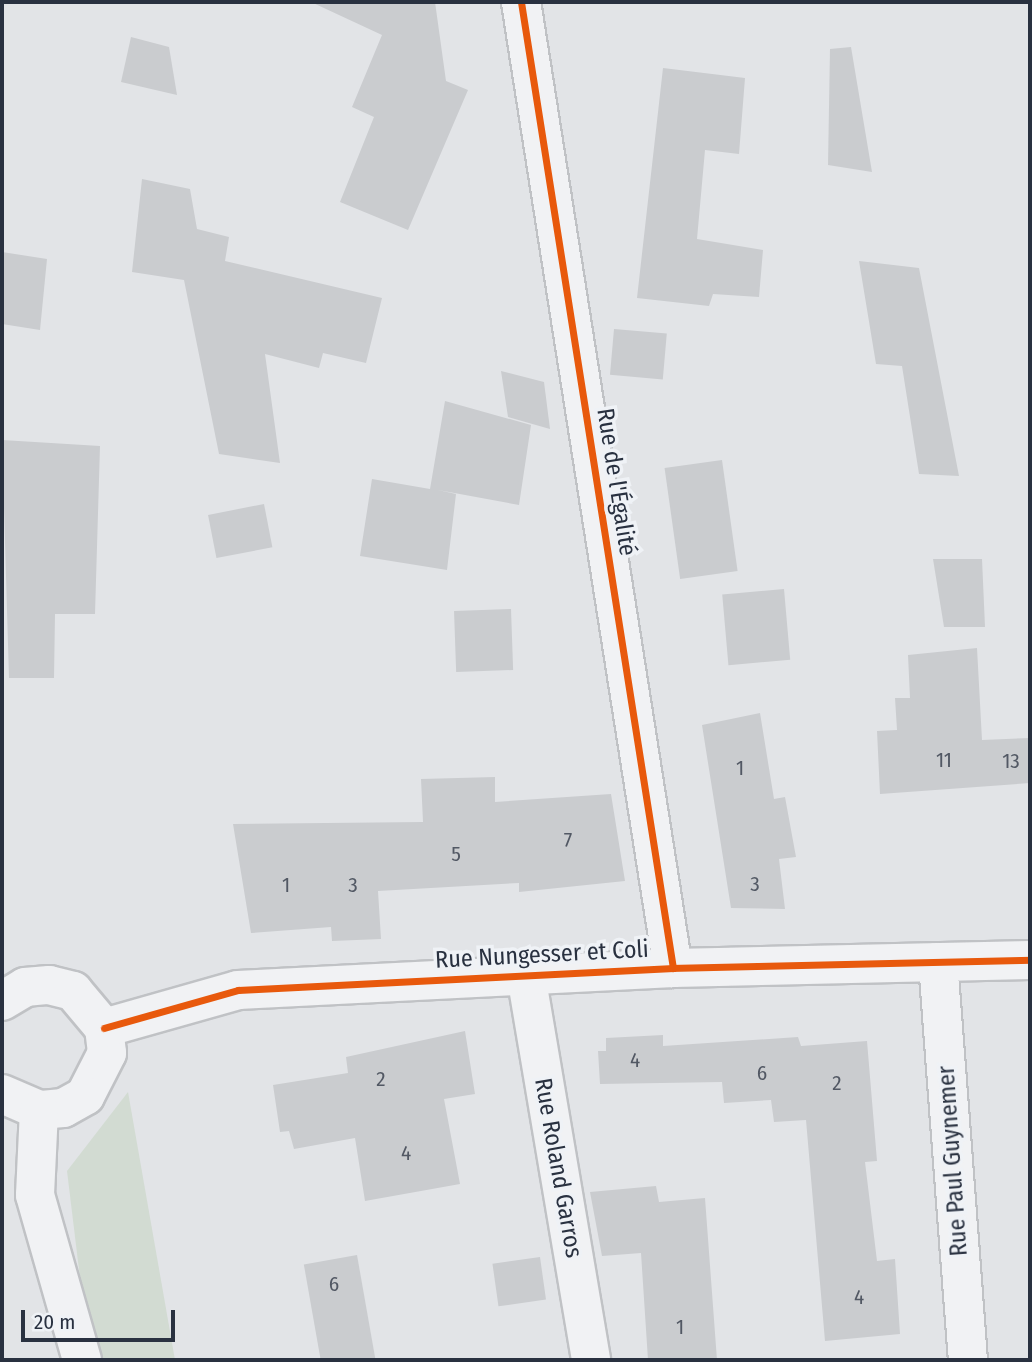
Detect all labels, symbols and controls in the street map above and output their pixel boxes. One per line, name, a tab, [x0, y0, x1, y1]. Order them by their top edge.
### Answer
street label: Rue de l'Égalité	[590, 406, 642, 558]
house number: 11	[936, 747, 952, 773]
house number: 13	[1002, 748, 1020, 774]
house number: 1	[736, 755, 744, 781]
house number: 7	[564, 827, 572, 853]
house number: 5	[451, 841, 461, 867]
house number: 3	[750, 871, 760, 897]
house number: 1	[282, 872, 290, 898]
house number: 3	[348, 872, 358, 898]
street label: Rue Nungesser et Coli	[434, 935, 650, 975]
house number: 4	[630, 1047, 640, 1073]
house number: 6	[757, 1060, 767, 1086]
street label: Rue Paul Guynemer	[932, 1065, 974, 1257]
house number: 2	[376, 1066, 386, 1092]
house number: 2	[832, 1070, 842, 1096]
street label: Rue Roland Garros	[528, 1076, 588, 1260]
house number: 4	[401, 1140, 411, 1166]
house number: 6	[329, 1271, 339, 1297]
house number: 4	[854, 1284, 864, 1310]
scale bar	[24, 1296, 178, 1340]
text: 20 m	[34, 1309, 75, 1335]
house number: 1	[676, 1314, 684, 1340]

